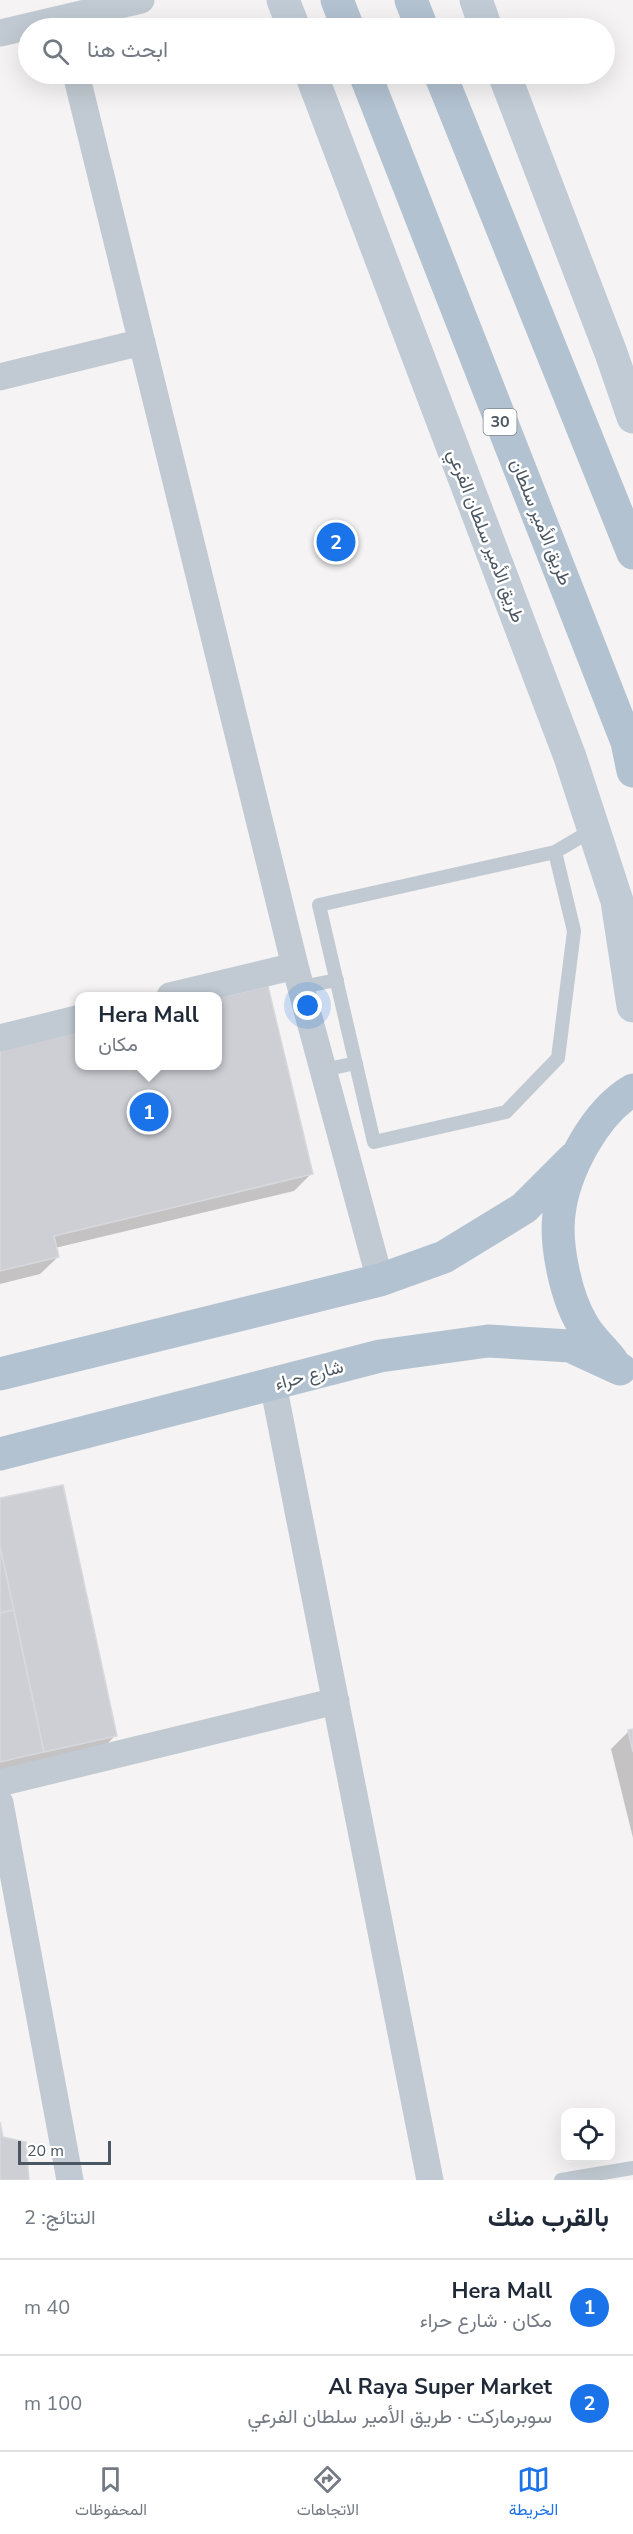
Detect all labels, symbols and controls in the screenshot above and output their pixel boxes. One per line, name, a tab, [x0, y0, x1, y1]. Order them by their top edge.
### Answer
search box	[18, 18, 615, 84]
icon: search	[39, 35, 72, 68]
text: ابحث هنا	[87, 35, 168, 65]
road number: 30	[484, 409, 516, 435]
street label: طريق الأمير سلطان الفرعي	[439, 446, 530, 627]
street label: طريق الأمير سلطان	[505, 455, 577, 589]
pin: 2	[316, 520, 356, 564]
your location	[293, 991, 322, 1020]
popup	[75, 992, 222, 1070]
text: Hera Mall	[98, 1000, 199, 1030]
text: مكان	[98, 1031, 138, 1058]
pin: 1	[130, 1090, 168, 1134]
street label: شارع حراء	[272, 1354, 346, 1396]
map controls	[561, 2108, 615, 2162]
button: locate	[561, 2108, 615, 2162]
scale bar	[18, 2138, 111, 2166]
text: 20 m	[27, 2140, 64, 2162]
text: بالقرب منك	[488, 2200, 609, 2235]
text: النتائج: 2	[24, 2204, 96, 2231]
text: Hera Mall	[451, 2276, 552, 2306]
text: 40 m	[24, 2294, 70, 2321]
text: 1	[584, 2294, 596, 2321]
text: مكان · شارع حراء	[420, 2307, 552, 2334]
text: Al Raya Super Market	[328, 2372, 552, 2402]
text: 100 m	[24, 2390, 82, 2417]
text: 2	[584, 2390, 596, 2417]
text: سوبرماركت · طريق الأمير سلطان الفرعي	[248, 2403, 552, 2430]
tab: المحفوظات	[75, 2463, 147, 2524]
tab: الاتجاهات	[297, 2463, 359, 2524]
tab: الخريطة	[509, 2463, 558, 2524]

